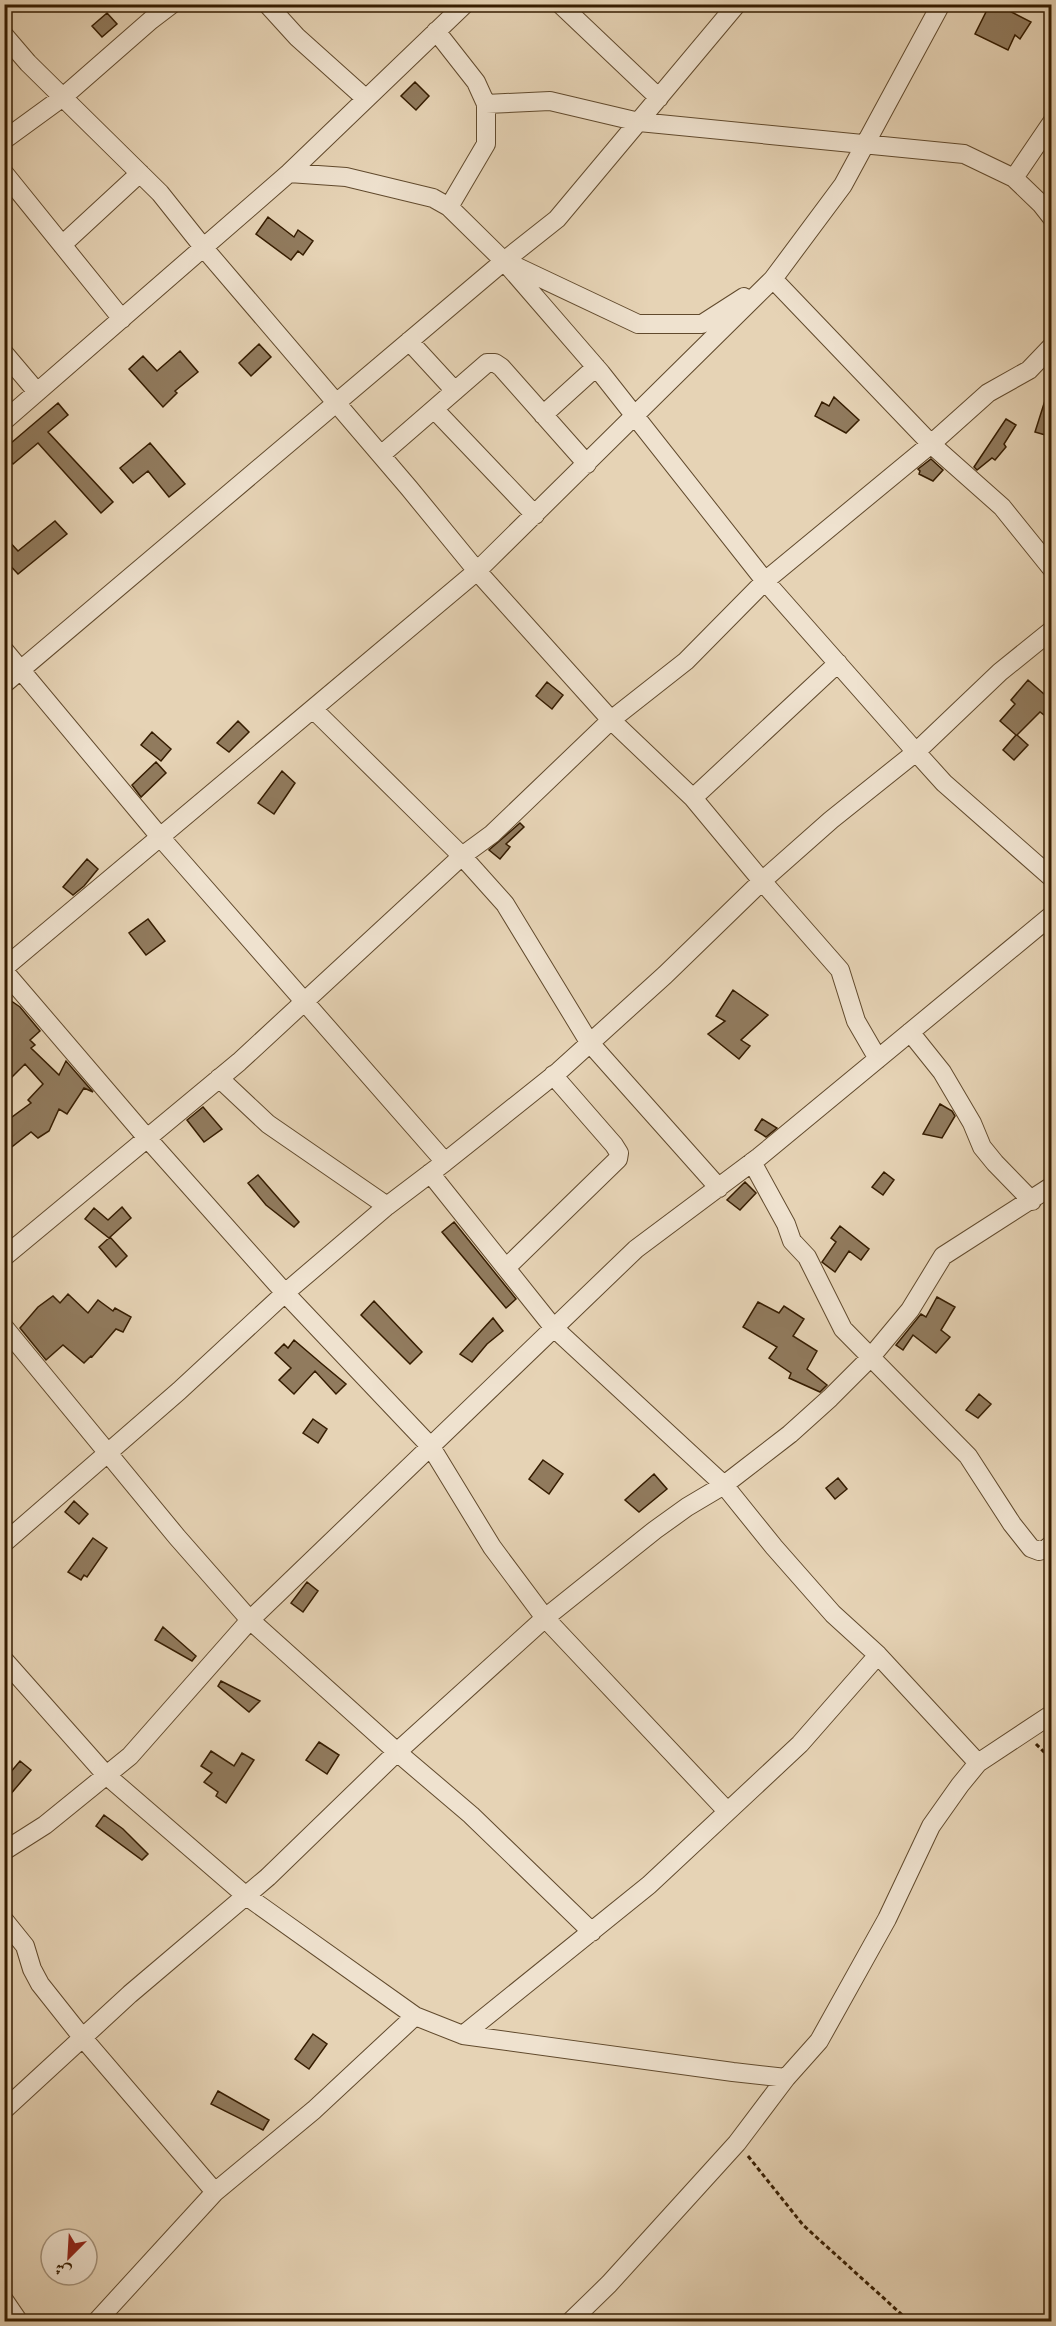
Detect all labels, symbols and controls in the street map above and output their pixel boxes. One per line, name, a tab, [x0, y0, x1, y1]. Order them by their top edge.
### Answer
north arrow	[39, 2227, 99, 2287]
text: ش	[52, 2257, 75, 2283]

